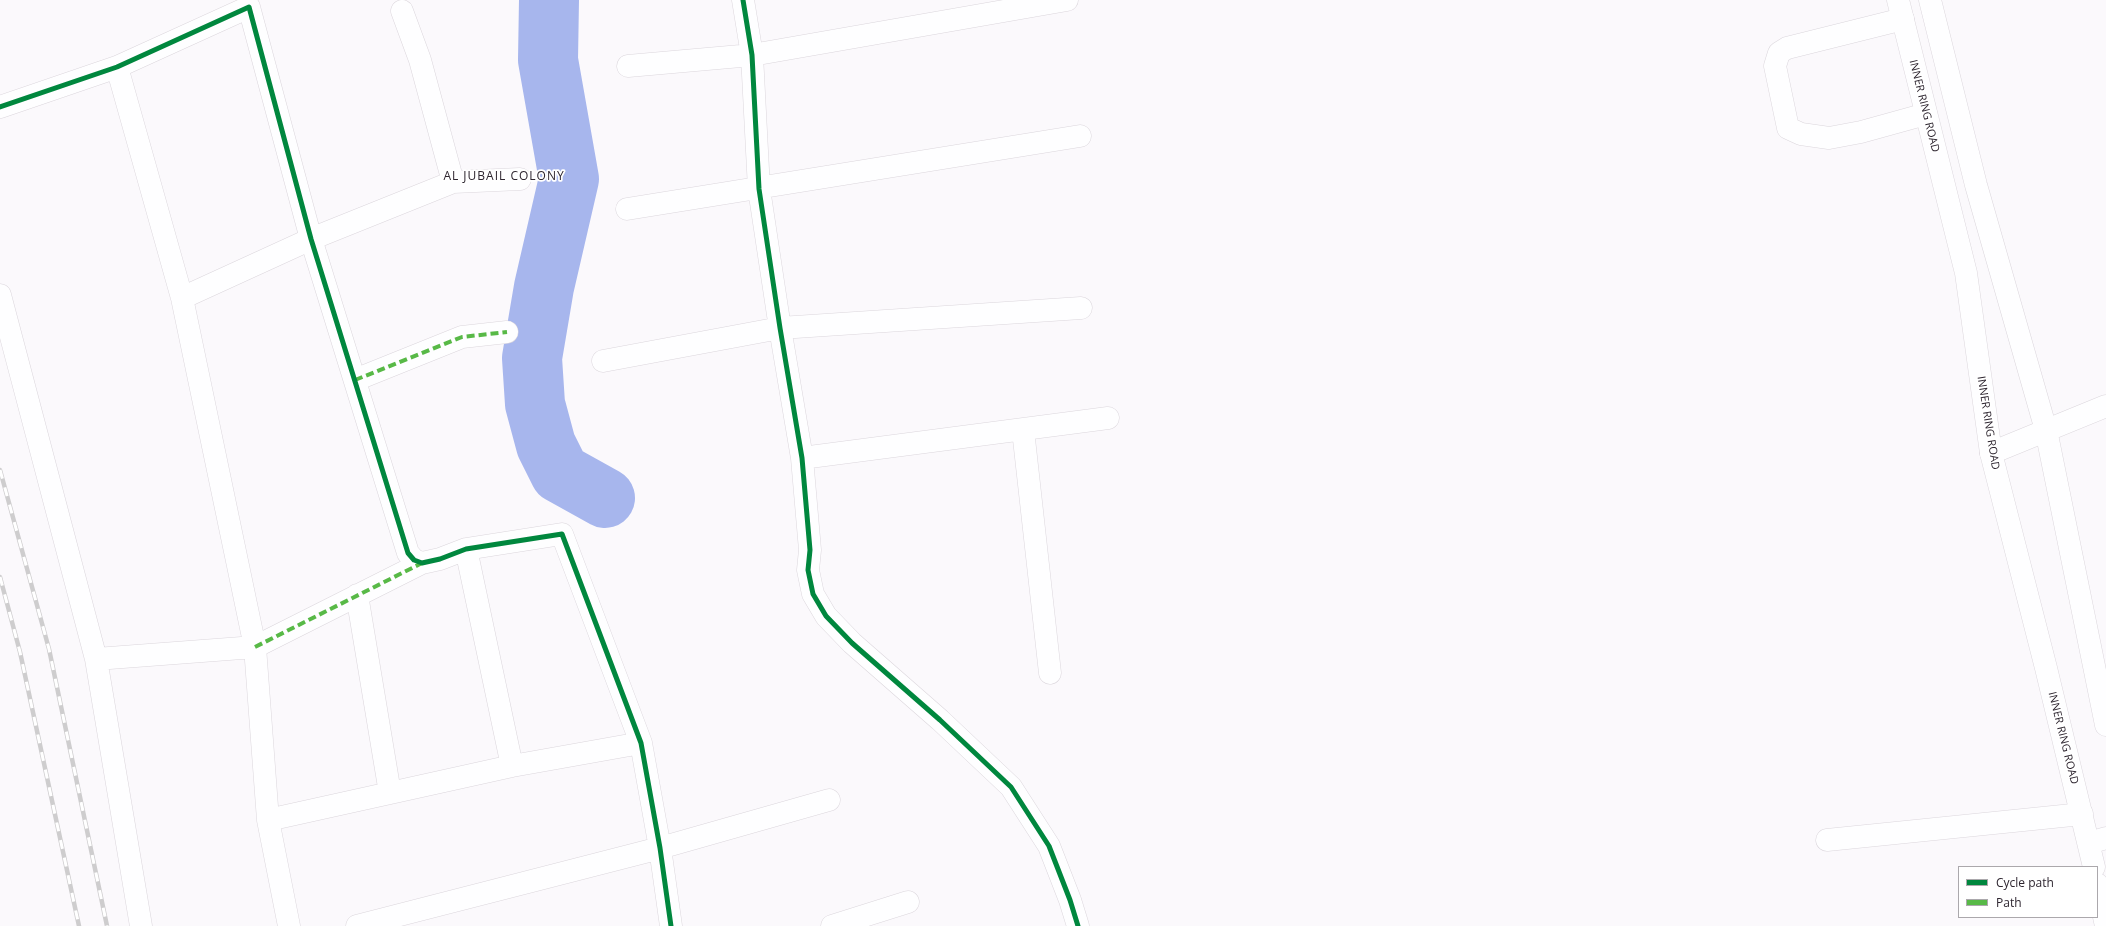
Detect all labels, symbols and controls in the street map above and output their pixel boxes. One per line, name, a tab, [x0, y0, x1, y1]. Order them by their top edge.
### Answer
street label: INNER RING ROAD	[1906, 58, 1942, 154]
district label: AL JUBAIL COLONY	[443, 170, 565, 184]
street label: INNER RING ROAD	[1974, 375, 2002, 471]
street label: INNER RING ROAD	[2045, 690, 2081, 786]
legend	[1958, 866, 2098, 918]
text: Cycle path	[1996, 874, 2054, 891]
text: Path	[1996, 894, 2022, 911]

